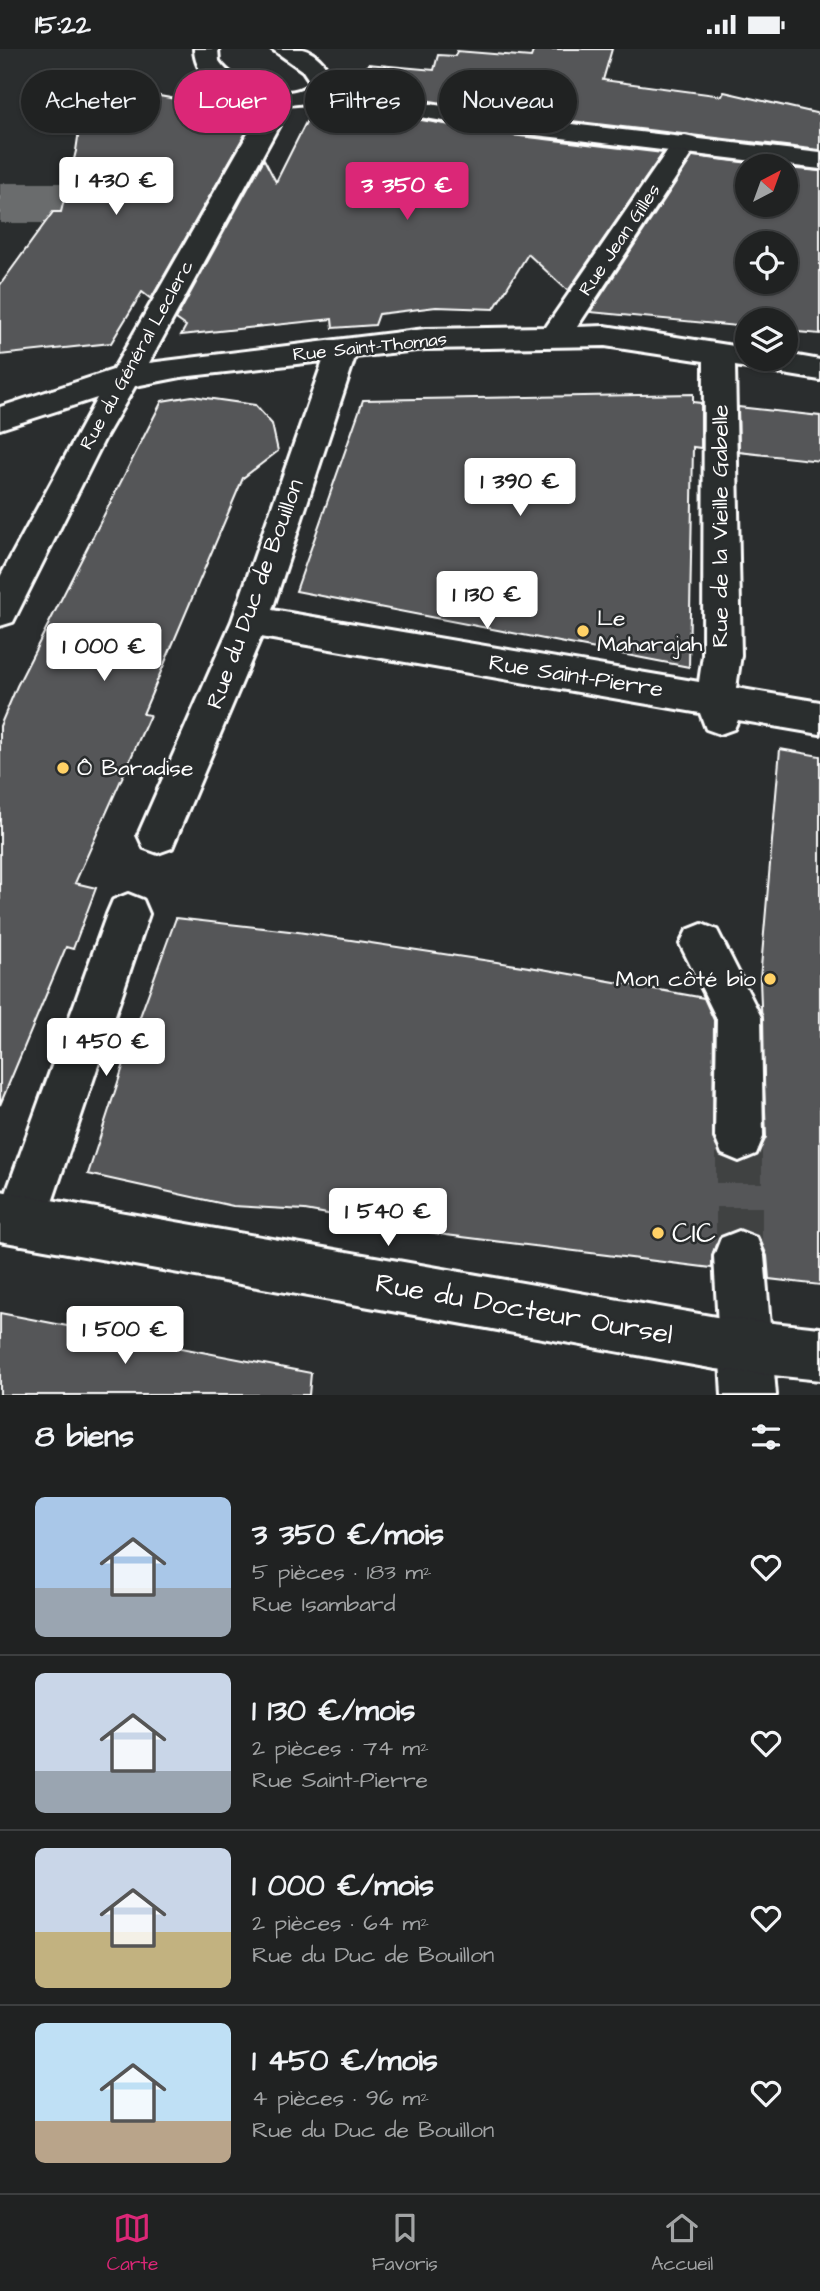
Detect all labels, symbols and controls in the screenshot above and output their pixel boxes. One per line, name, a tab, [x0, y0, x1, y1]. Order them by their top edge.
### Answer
text: 15:22	[35, 7, 91, 43]
chip: Acheter	[21, 70, 160, 133]
chip: Louer	[174, 70, 291, 133]
chip: Filtres	[305, 70, 425, 133]
chip: Nouveau	[439, 70, 577, 133]
north arrow	[735, 154, 798, 217]
map controls	[735, 154, 798, 371]
pin: 1 430 €	[51, 157, 181, 217]
pin: 3 350 €	[342, 163, 472, 222]
text: 1 430 €	[75, 164, 157, 196]
text: 3 350 €	[362, 169, 452, 201]
street label: Rue Jean Gilles	[572, 179, 668, 301]
button: locate	[735, 231, 798, 294]
street label: Rue du Général Leclerc	[73, 255, 201, 455]
button: layers	[735, 308, 798, 371]
street label: Rue Saint-Thomas	[292, 325, 448, 369]
street label: Rue de la Vieille Gabelle	[704, 404, 736, 648]
pin: 1 390 €	[455, 459, 585, 518]
text: 1 390 €	[481, 465, 559, 497]
street label: Rue du Duc de Bouillon	[199, 475, 311, 713]
pin: 1 130 €	[422, 571, 552, 631]
text: 1 130 €	[453, 578, 521, 610]
place label: Le Maharajah	[597, 602, 703, 660]
pin: 1 000 €	[39, 623, 169, 683]
marker: Le Maharajah	[575, 623, 591, 639]
text: 1 000 €	[62, 630, 146, 662]
street label: Rue Saint-Pierre	[487, 646, 665, 706]
place label: Ô Baradise	[77, 752, 193, 784]
marker: Ô Baradise	[55, 760, 71, 776]
place label: Mon côté bio	[616, 963, 756, 995]
marker: Mon côté bio	[762, 971, 778, 987]
pin: 1 450 €	[41, 1019, 171, 1078]
text: 1 450 €	[63, 1025, 149, 1057]
pin: 1 540 €	[323, 1189, 453, 1248]
text: 1 540 €	[345, 1195, 431, 1227]
place label: CIC	[672, 1214, 716, 1253]
marker: CIC	[650, 1225, 666, 1241]
street label: Rue du Docteur Oursel	[372, 1264, 676, 1354]
pin: 1 500 €	[60, 1307, 190, 1366]
text: 1 500 €	[83, 1313, 167, 1345]
text: 8 biens	[35, 1416, 134, 1458]
icon: filters	[747, 1418, 785, 1456]
text: 3 350 €/mois	[252, 1514, 444, 1556]
icon: home	[91, 1525, 175, 1609]
icon: heart	[747, 1548, 785, 1586]
text: 5 pièces · 183 m²	[252, 1556, 432, 1588]
text: Rue Isambard	[252, 1588, 395, 1620]
text: 1 130 €/mois	[252, 1690, 415, 1732]
icon: home	[91, 1701, 175, 1785]
icon: heart	[747, 1724, 785, 1762]
text: 2 pièces · 74 m²	[252, 1732, 429, 1764]
text: Rue Saint-Pierre	[252, 1764, 428, 1796]
text: 1 000 €/mois	[252, 1865, 434, 1907]
icon: home	[91, 1876, 175, 1960]
icon: heart	[747, 1899, 785, 1937]
text: 2 pièces · 64 m²	[252, 1907, 429, 1939]
text: Rue du Duc de Bouillon	[252, 1939, 494, 1971]
text: 1 450 €/mois	[252, 2040, 438, 2082]
icon: home	[91, 2051, 175, 2135]
icon: heart	[747, 2074, 785, 2112]
text: 4 pièces · 96 m²	[252, 2082, 429, 2114]
text: Rue du Duc de Bouillon	[252, 2114, 494, 2146]
tab: Carte	[107, 2209, 158, 2278]
tab: Favoris	[372, 2209, 438, 2278]
tab: Accueil	[651, 2209, 713, 2278]

